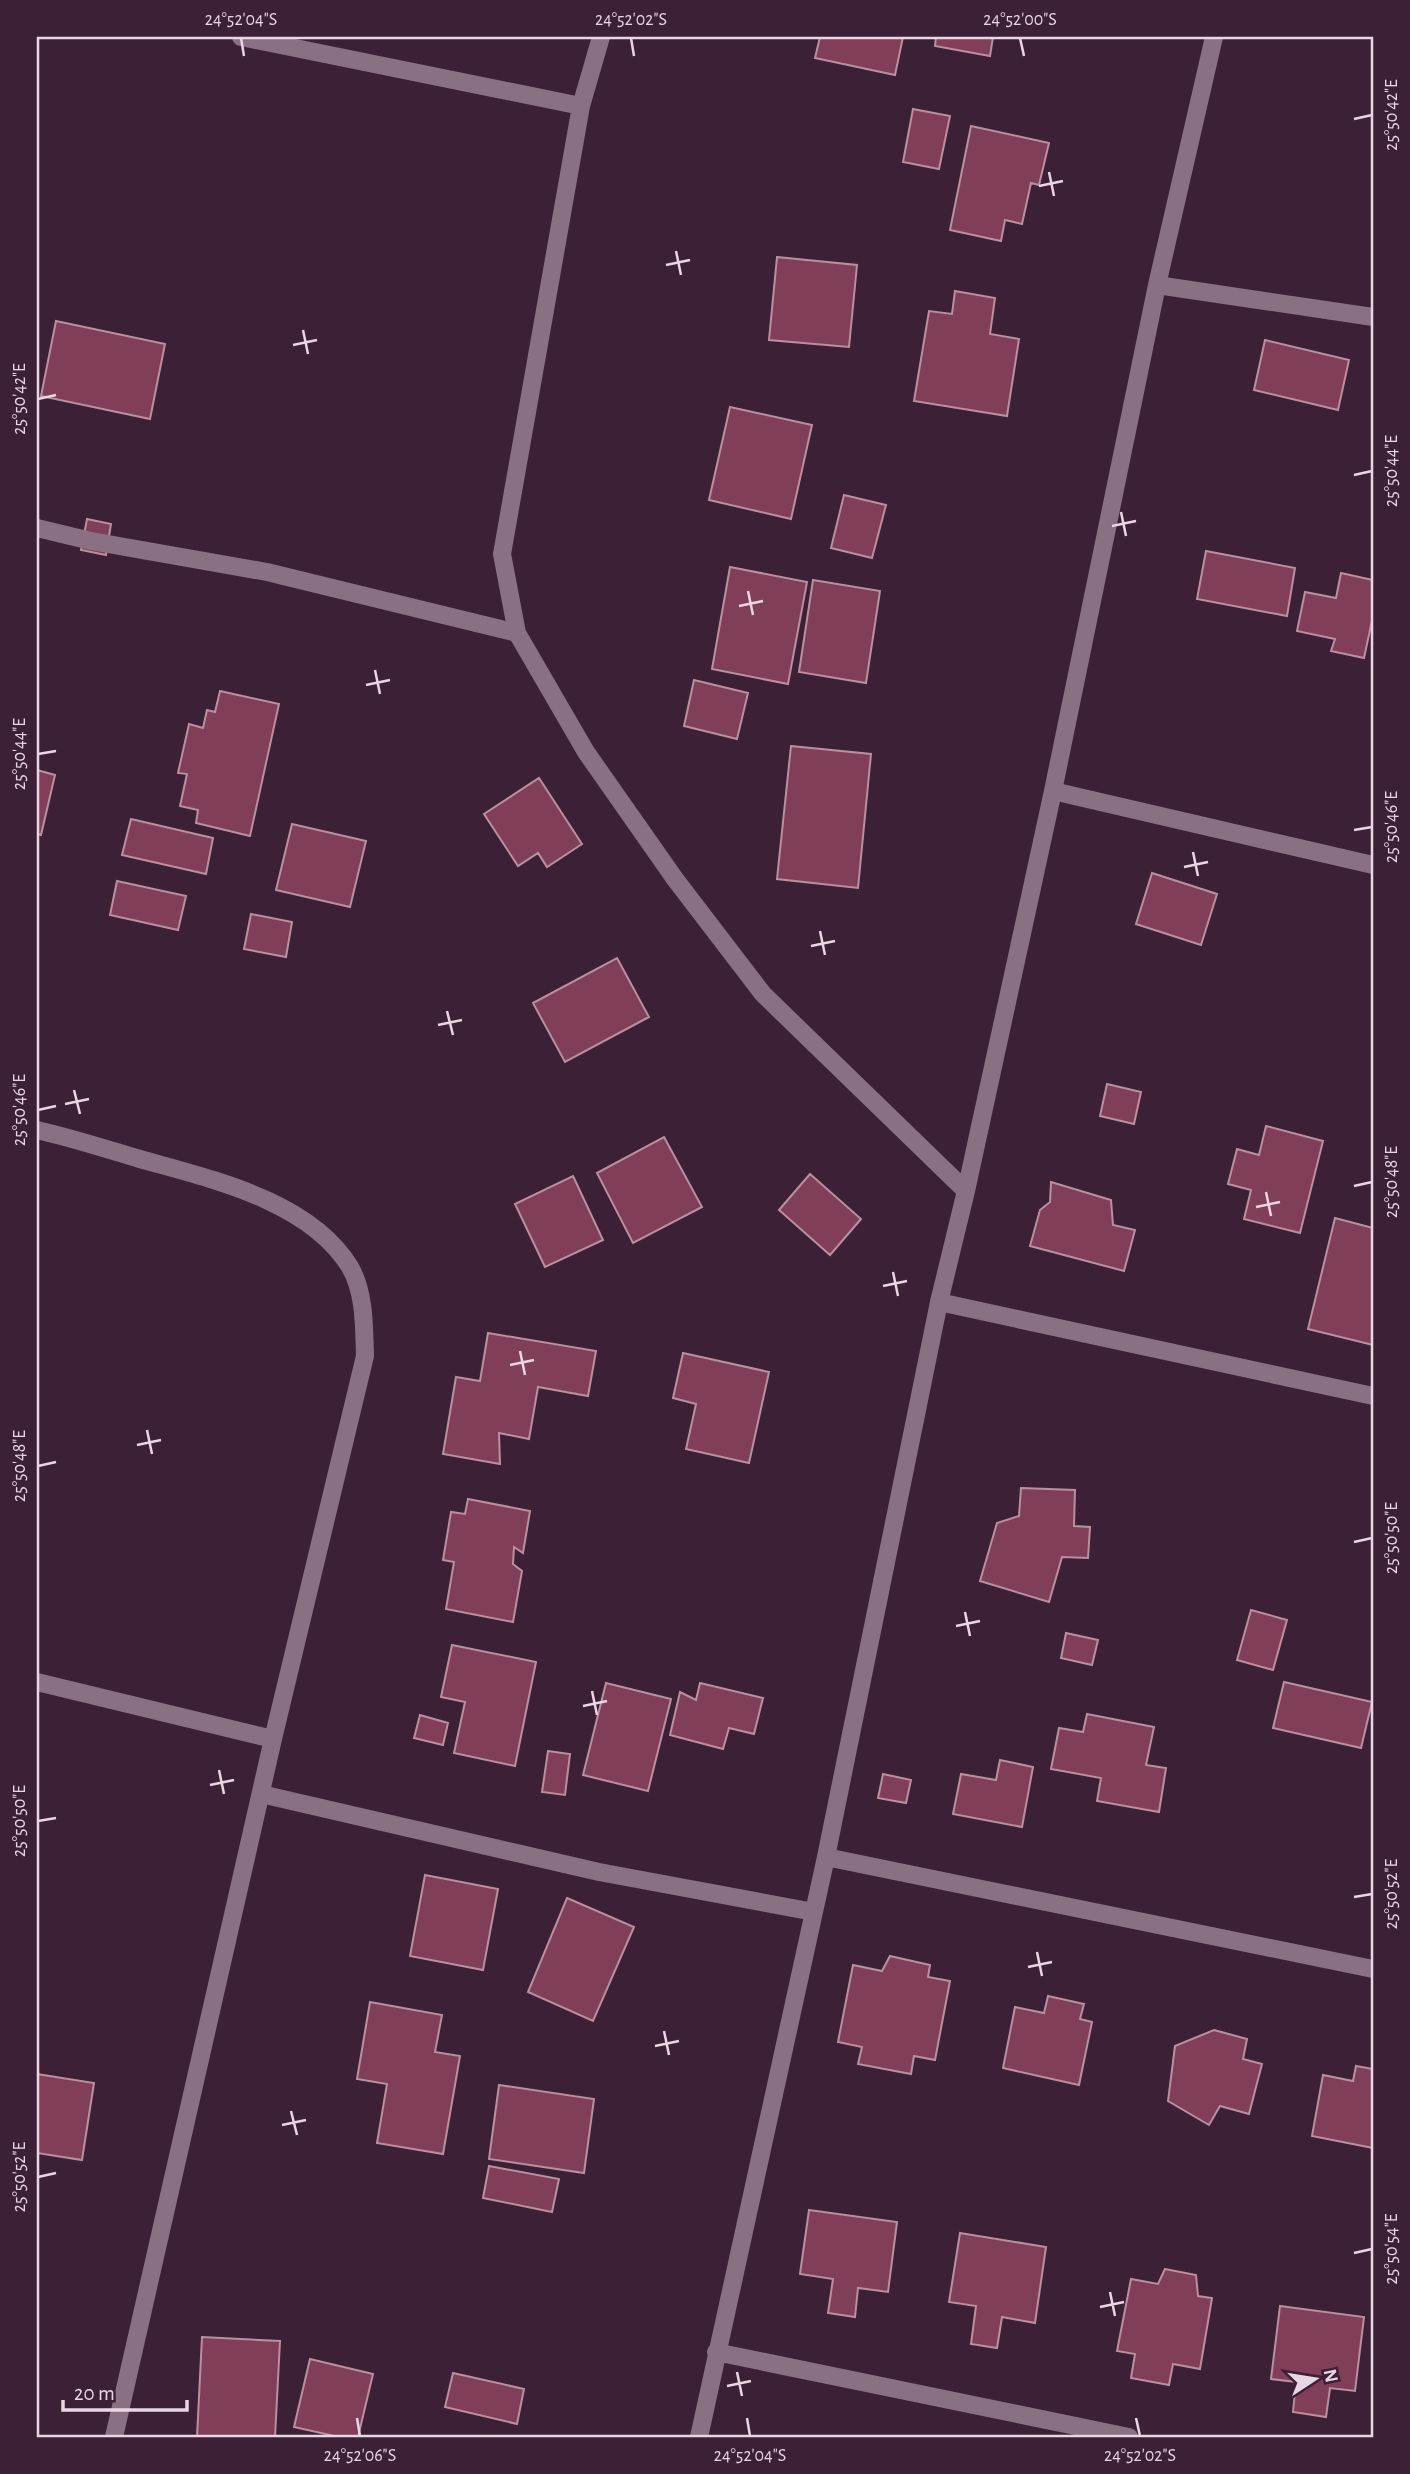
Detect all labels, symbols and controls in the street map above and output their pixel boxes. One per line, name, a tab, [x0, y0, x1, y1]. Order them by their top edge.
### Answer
text: 24°52'04"S	[205, 11, 277, 29]
text: 24°52'02"S	[595, 11, 667, 29]
text: 24°52'00"S	[983, 11, 1057, 29]
text: 25°50'42"E	[1383, 79, 1401, 151]
text: 25°50'42"E	[11, 363, 29, 435]
text: 25°50'44"E	[1383, 435, 1401, 507]
text: 25°50'44"E	[11, 718, 29, 790]
text: 25°50'46"E	[1383, 791, 1401, 863]
text: 25°50'46"E	[11, 1074, 29, 1146]
text: 25°50'48"E	[1383, 1146, 1401, 1218]
text: 25°50'48"E	[11, 1430, 29, 1502]
text: 25°50'50"E	[1383, 1502, 1401, 1574]
text: 25°50'50"E	[11, 1785, 29, 1857]
text: 25°50'52"E	[1383, 1858, 1401, 1929]
text: 25°50'52"E	[11, 2141, 29, 2212]
text: 25°50'54"E	[1383, 2213, 1401, 2284]
north arrow	[1280, 2344, 1350, 2414]
text: N	[1319, 2367, 1341, 2384]
scale bar	[63, 2369, 187, 2413]
text: 20 m	[74, 2383, 115, 2404]
text: 24°52'06"S	[324, 2447, 396, 2465]
text: 24°52'04"S	[714, 2447, 786, 2465]
text: 24°52'02"S	[1104, 2447, 1176, 2465]

